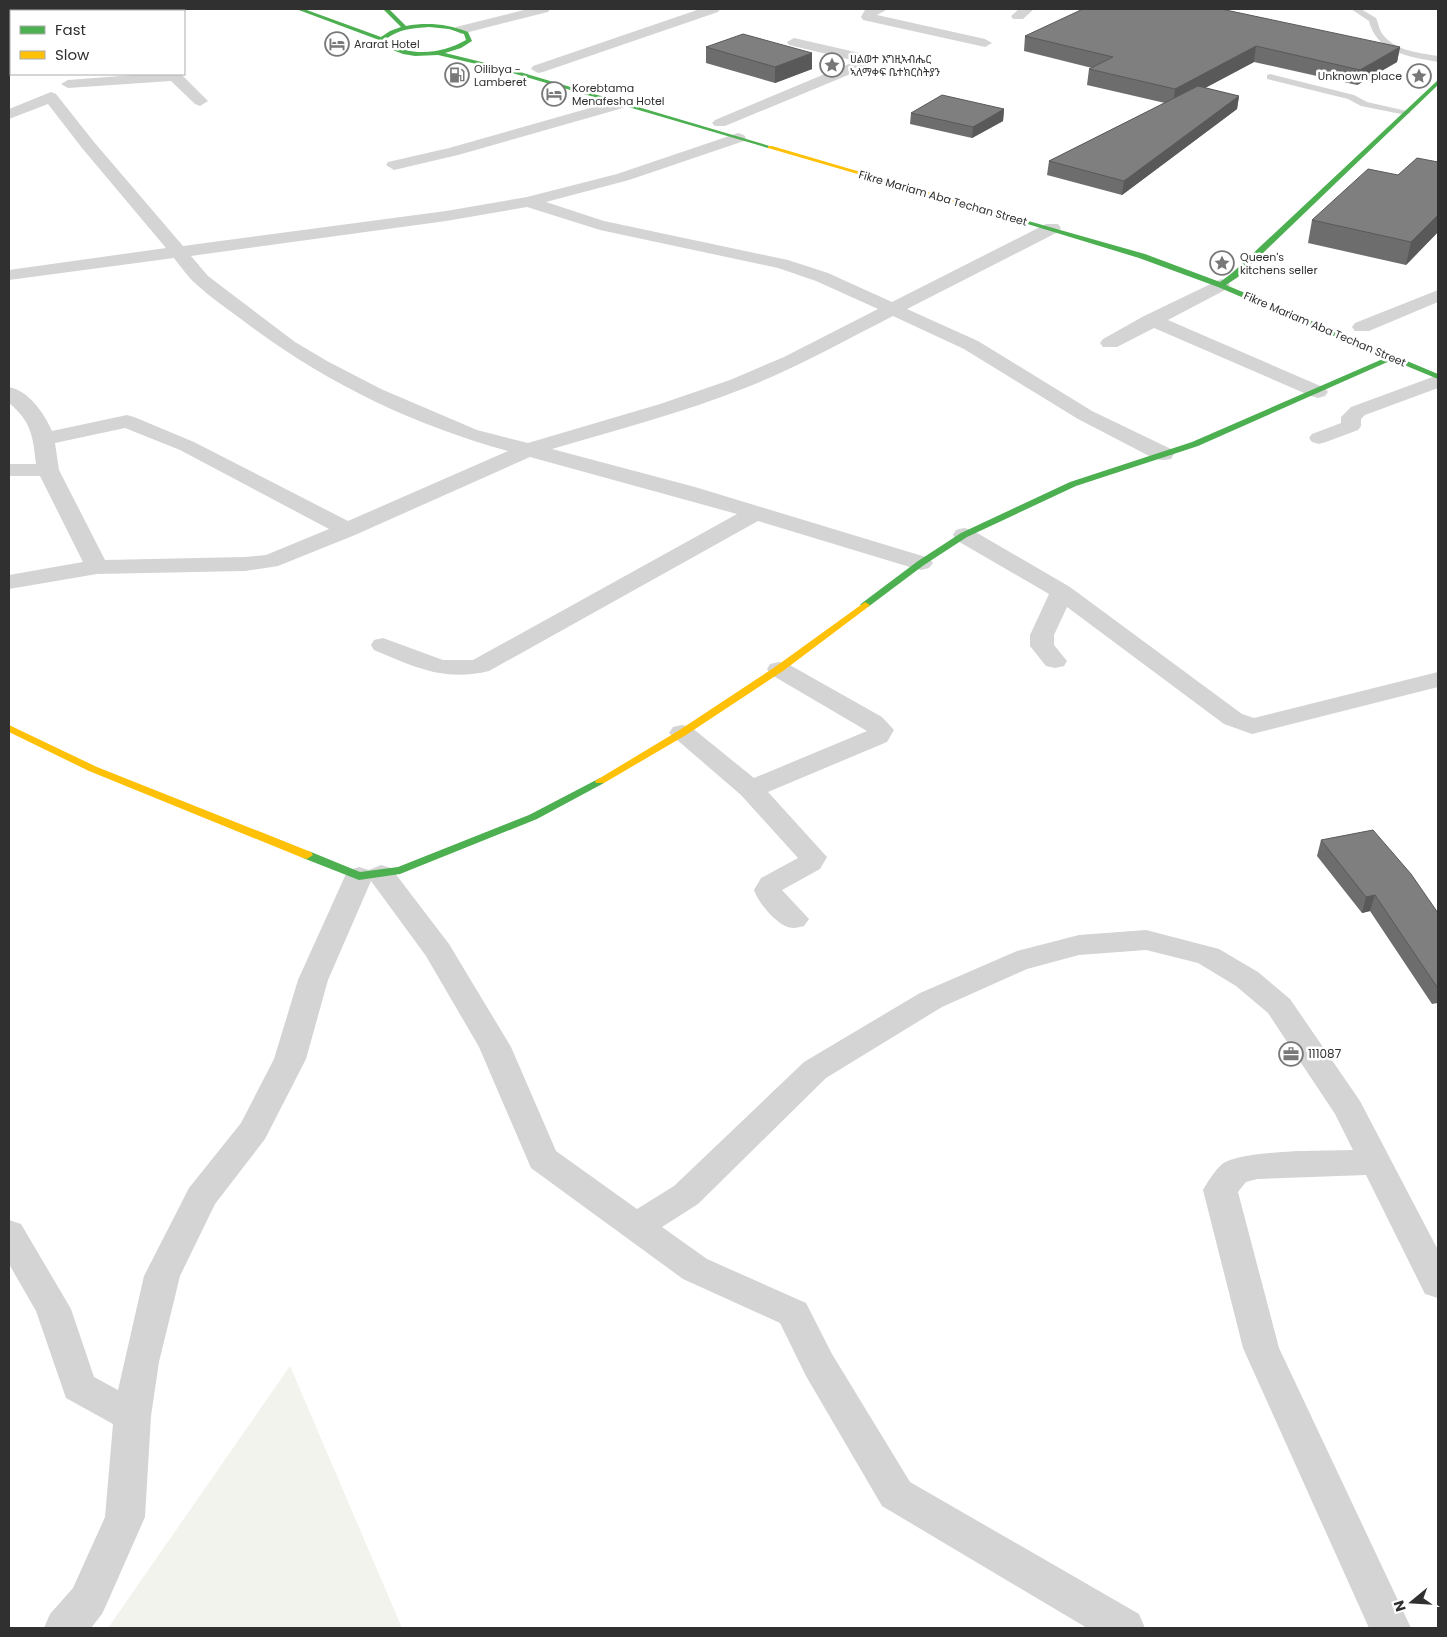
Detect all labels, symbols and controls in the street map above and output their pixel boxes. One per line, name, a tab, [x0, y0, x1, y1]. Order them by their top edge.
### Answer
legend	[10, 10, 185, 75]
text: Fast	[55, 19, 86, 40]
hotel icon: Ararat Hotel	[324, 31, 350, 57]
place label: Ararat Hotel	[354, 36, 420, 52]
text: Slow	[55, 44, 90, 65]
place label: ሀልወተ እግዚኣብሔር ኣለማቀፍ ቤተክርስትያን	[850, 51, 941, 80]
place icon: ሀልወተ እግዚኣብሔር ኣለማቀፍ ቤተክርስትያን	[819, 52, 845, 78]
place label: Oilibya - Lamberet	[474, 61, 527, 90]
fuel station icon: Oilibya - Lamberet	[444, 62, 470, 88]
place icon: Unknown place	[1406, 63, 1432, 89]
place label: Unknown place	[1318, 68, 1402, 84]
place label: Korebtama Menafesha Hotel	[572, 80, 665, 109]
hotel icon: Korebtama Menafesha Hotel	[541, 81, 567, 107]
street label: Fikre Mariam Aba Techan Street	[857, 166, 1029, 230]
place label: Queen's kitchens seller	[1240, 249, 1318, 278]
place icon: Queen's kitchens seller	[1209, 250, 1235, 276]
street label: Fikre Mariam Aba Techan Street	[1242, 288, 1408, 370]
office icon: 111087	[1278, 1041, 1304, 1067]
place label: 111087	[1308, 1045, 1342, 1062]
north arrow	[1387, 1577, 1437, 1627]
text: N	[1388, 1598, 1411, 1614]

